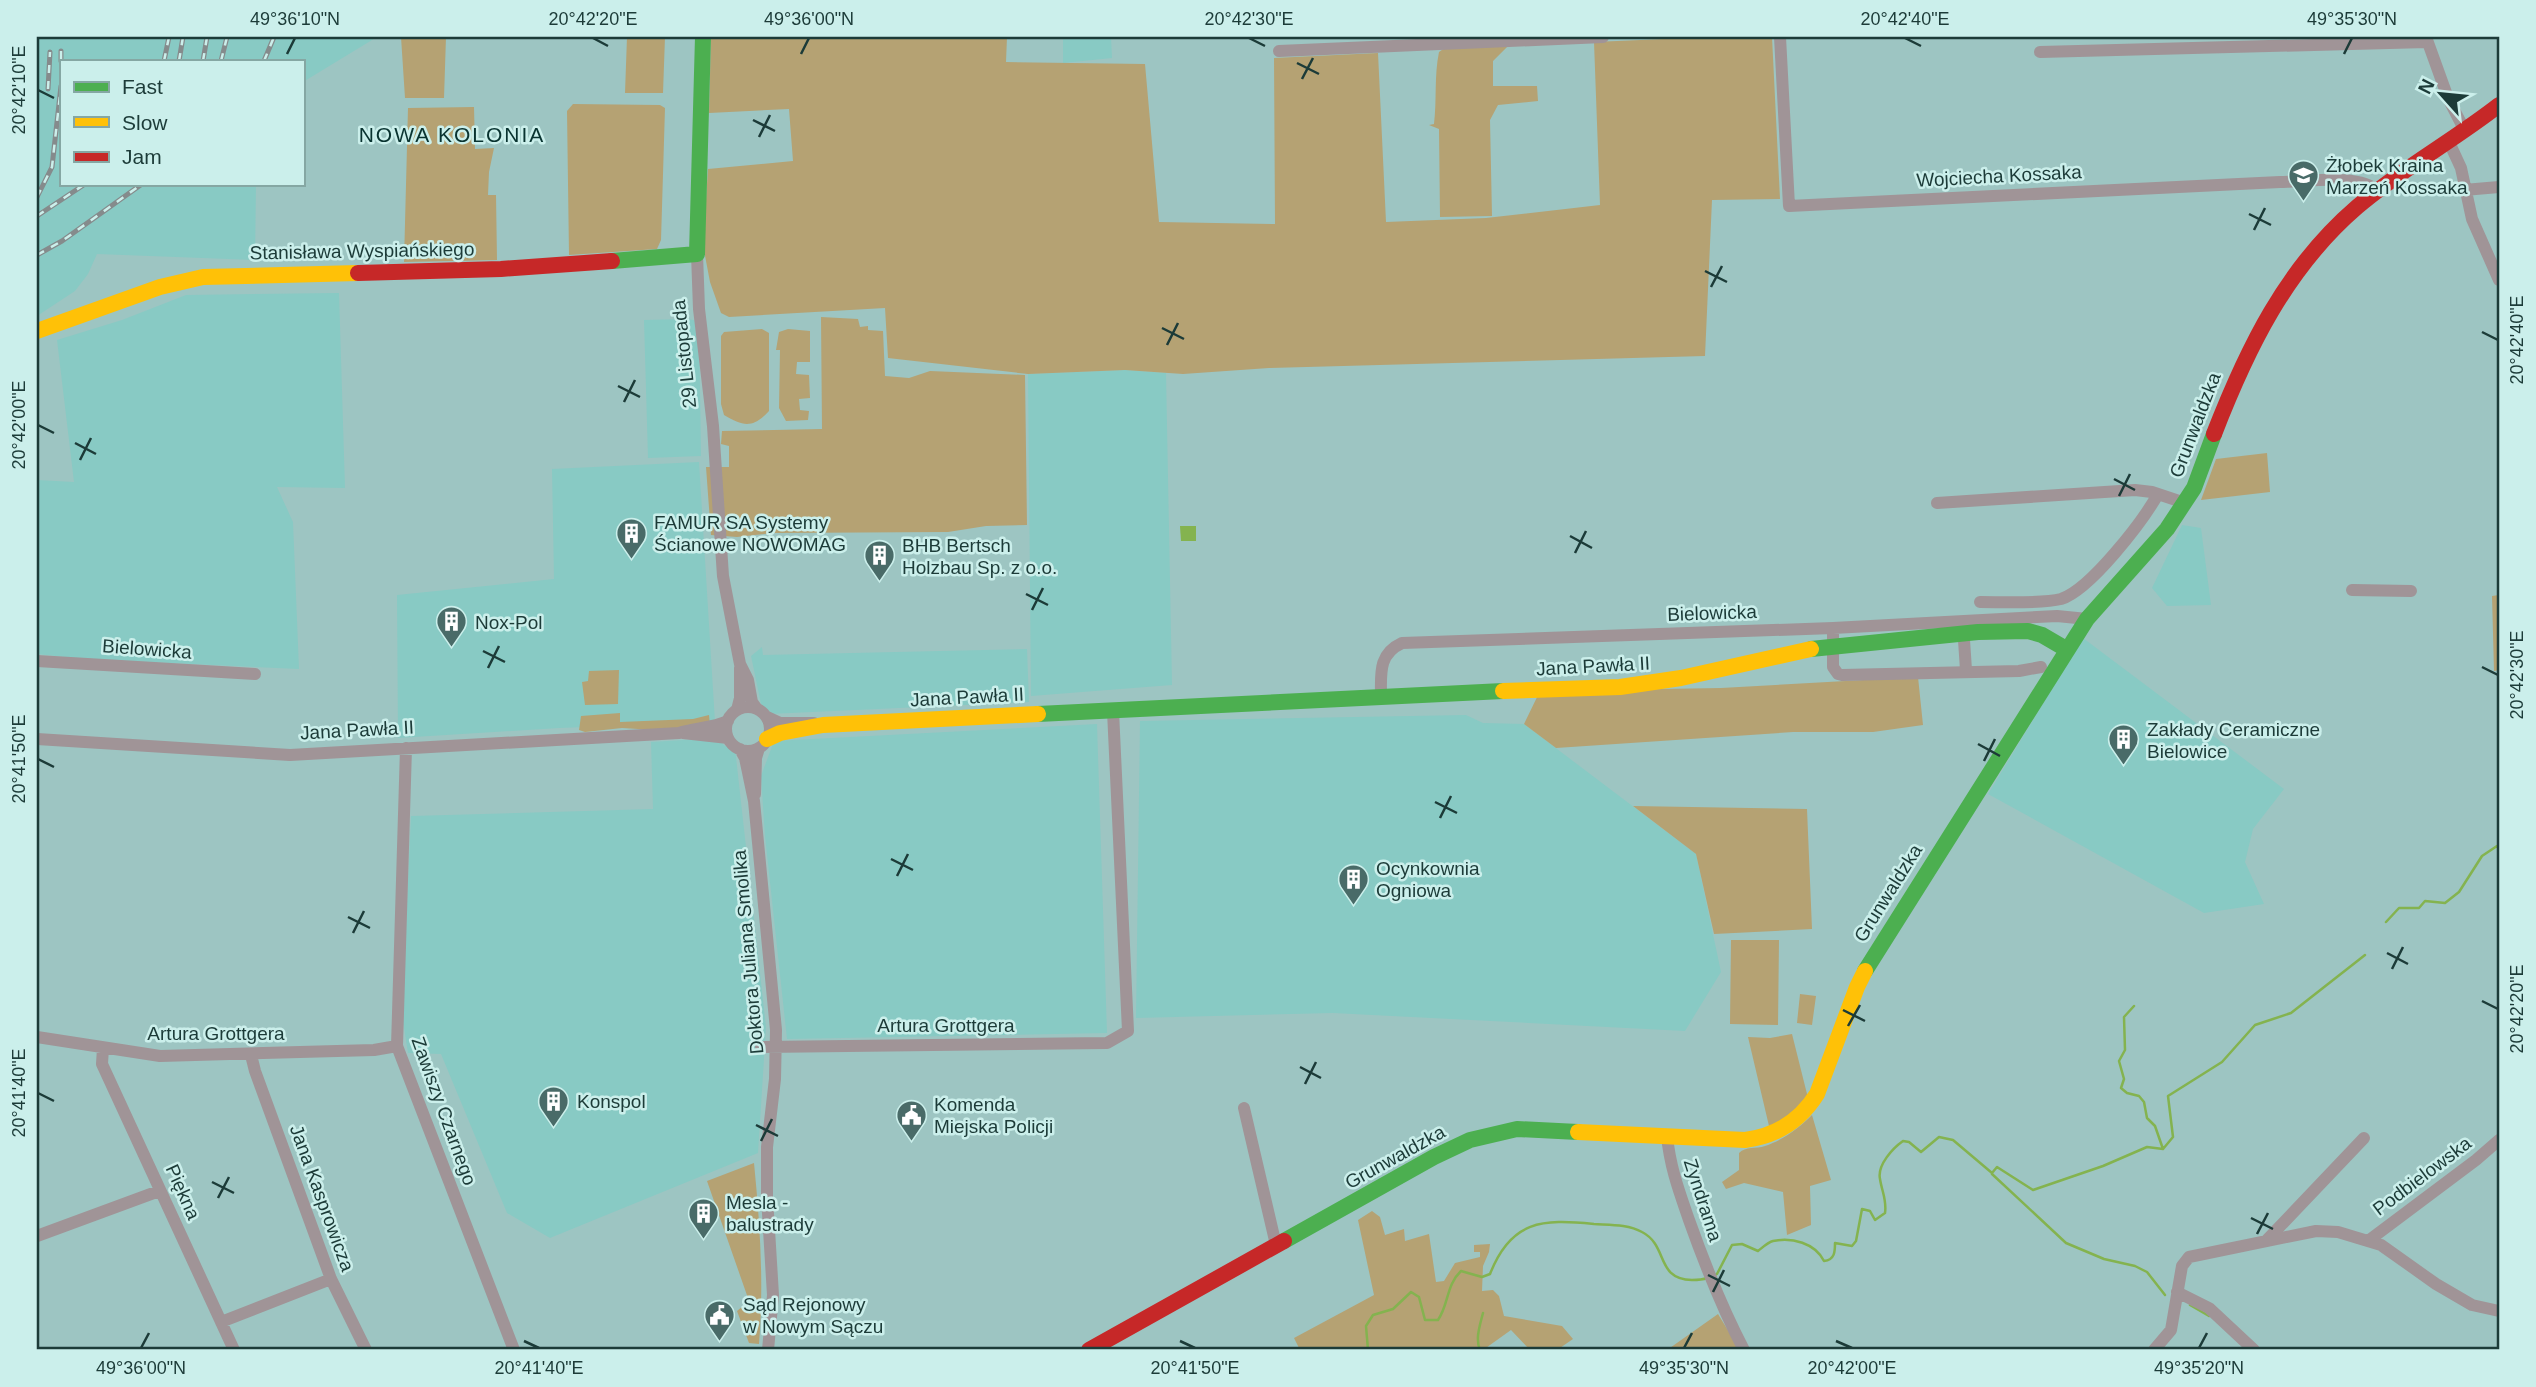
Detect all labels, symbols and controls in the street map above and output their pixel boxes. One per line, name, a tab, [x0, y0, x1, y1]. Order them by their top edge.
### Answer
text: 49°36'10"N	[250, 9, 340, 29]
text: 20°42'20"E	[548, 9, 638, 29]
text: 49°36'00"N	[764, 9, 854, 29]
text: 20°42'30"E	[1204, 9, 1294, 29]
text: 20°42'40"E	[1860, 9, 1950, 29]
text: 49°35'30"N	[2307, 9, 2397, 29]
text: 20°42'10"E	[9, 45, 29, 135]
legend	[60, 60, 304, 186]
north arrow	[2406, 60, 2476, 130]
text: Fast	[122, 75, 163, 98]
text: N	[2414, 76, 2439, 97]
text: Slow	[122, 111, 168, 134]
district label: NOWA KOLONIA	[359, 123, 545, 146]
text: Jam	[122, 145, 162, 168]
place label: Żłobek Kraina Marzeń Kossaka	[2326, 155, 2468, 198]
school or university icon: Żłobek Kraina Marzeń Kossaka	[2286, 159, 2320, 203]
street label: Wojciecha Kossaka	[1916, 161, 2083, 191]
street label: Stanisława Wyspiańskiego	[249, 239, 475, 263]
text: 20°42'40"E	[2507, 295, 2527, 385]
street label: 29 Listopada	[668, 298, 700, 409]
street label: Grunwaldzka	[2165, 369, 2225, 481]
text: 20°42'00"E	[9, 380, 29, 470]
place label: FAMUR SA Systemy Ścianowe NOWOMAG	[654, 512, 846, 555]
building icon: FAMUR SA Systemy Ścianowe NOWOMAG	[614, 516, 648, 560]
place label: BHB Bertsch Holzbau Sp. z o.o.	[902, 535, 1057, 578]
building icon: BHB Bertsch Holzbau Sp. z o.o.	[862, 539, 896, 583]
street label: Bielowicka	[1667, 601, 1758, 625]
building icon: Nox-Pol	[435, 605, 469, 649]
place label: Nox-Pol	[475, 612, 543, 633]
text: 20°42'30"E	[2507, 630, 2527, 720]
street label: Bielowicka	[101, 635, 193, 663]
street label: Jana Pawła II	[1535, 653, 1651, 679]
street label: Jana Pawła II	[909, 684, 1025, 710]
text: 20°41'50"E	[9, 714, 29, 804]
street label: Jana Pawła II	[299, 717, 415, 743]
place label: Zakłady Ceramiczne Bielowice	[2147, 719, 2320, 762]
building icon: Zakłady Ceramiczne Bielowice	[2107, 723, 2141, 767]
street label: Grunwaldzka	[1850, 840, 1927, 946]
street label: Doktora Juliana Smolika	[729, 849, 767, 1055]
place label: Ocynkownia Ogniowa	[1376, 858, 1480, 901]
building icon: Ocynkownia Ogniowa	[1336, 862, 1370, 906]
text: 20°42'20"E	[2507, 964, 2527, 1054]
street label: Artura Grottgera	[877, 1015, 1015, 1036]
street label: Artura Grottgera	[147, 1023, 285, 1044]
street label: Zawiszy Czarnego	[407, 1034, 481, 1188]
text: 20°41'40"E	[9, 1048, 29, 1138]
building icon: Konspol	[537, 1084, 571, 1128]
place label: Konspol	[577, 1091, 646, 1112]
place label: Komenda Miejska Policji	[934, 1094, 1053, 1137]
public building icon: Komenda Miejska Policji	[894, 1098, 928, 1142]
street label: Grunwaldzka	[1341, 1121, 1449, 1193]
street label: Jana Kasprowicza	[286, 1122, 358, 1274]
street label: Podbielowska	[2369, 1132, 2475, 1220]
street label: Zyndrama	[1680, 1156, 1726, 1244]
street label: Piękna	[162, 1161, 205, 1223]
place label: Mesla - balustrady	[726, 1192, 814, 1235]
building icon: Mesla - balustrady	[686, 1196, 720, 1240]
place label: Sąd Rejonowy w Nowym Sączu	[742, 1294, 883, 1337]
public building icon: Sąd Rejonowy w Nowym Sączu	[703, 1298, 737, 1342]
text: 49°36'00"N	[96, 1358, 186, 1378]
text: 20°41'40"E	[494, 1358, 584, 1378]
text: 20°41'50"E	[1150, 1358, 1240, 1378]
text: 49°35'30"N	[1639, 1358, 1729, 1378]
text: 20°42'00"E	[1807, 1358, 1897, 1378]
text: 49°35'20"N	[2154, 1358, 2244, 1378]

